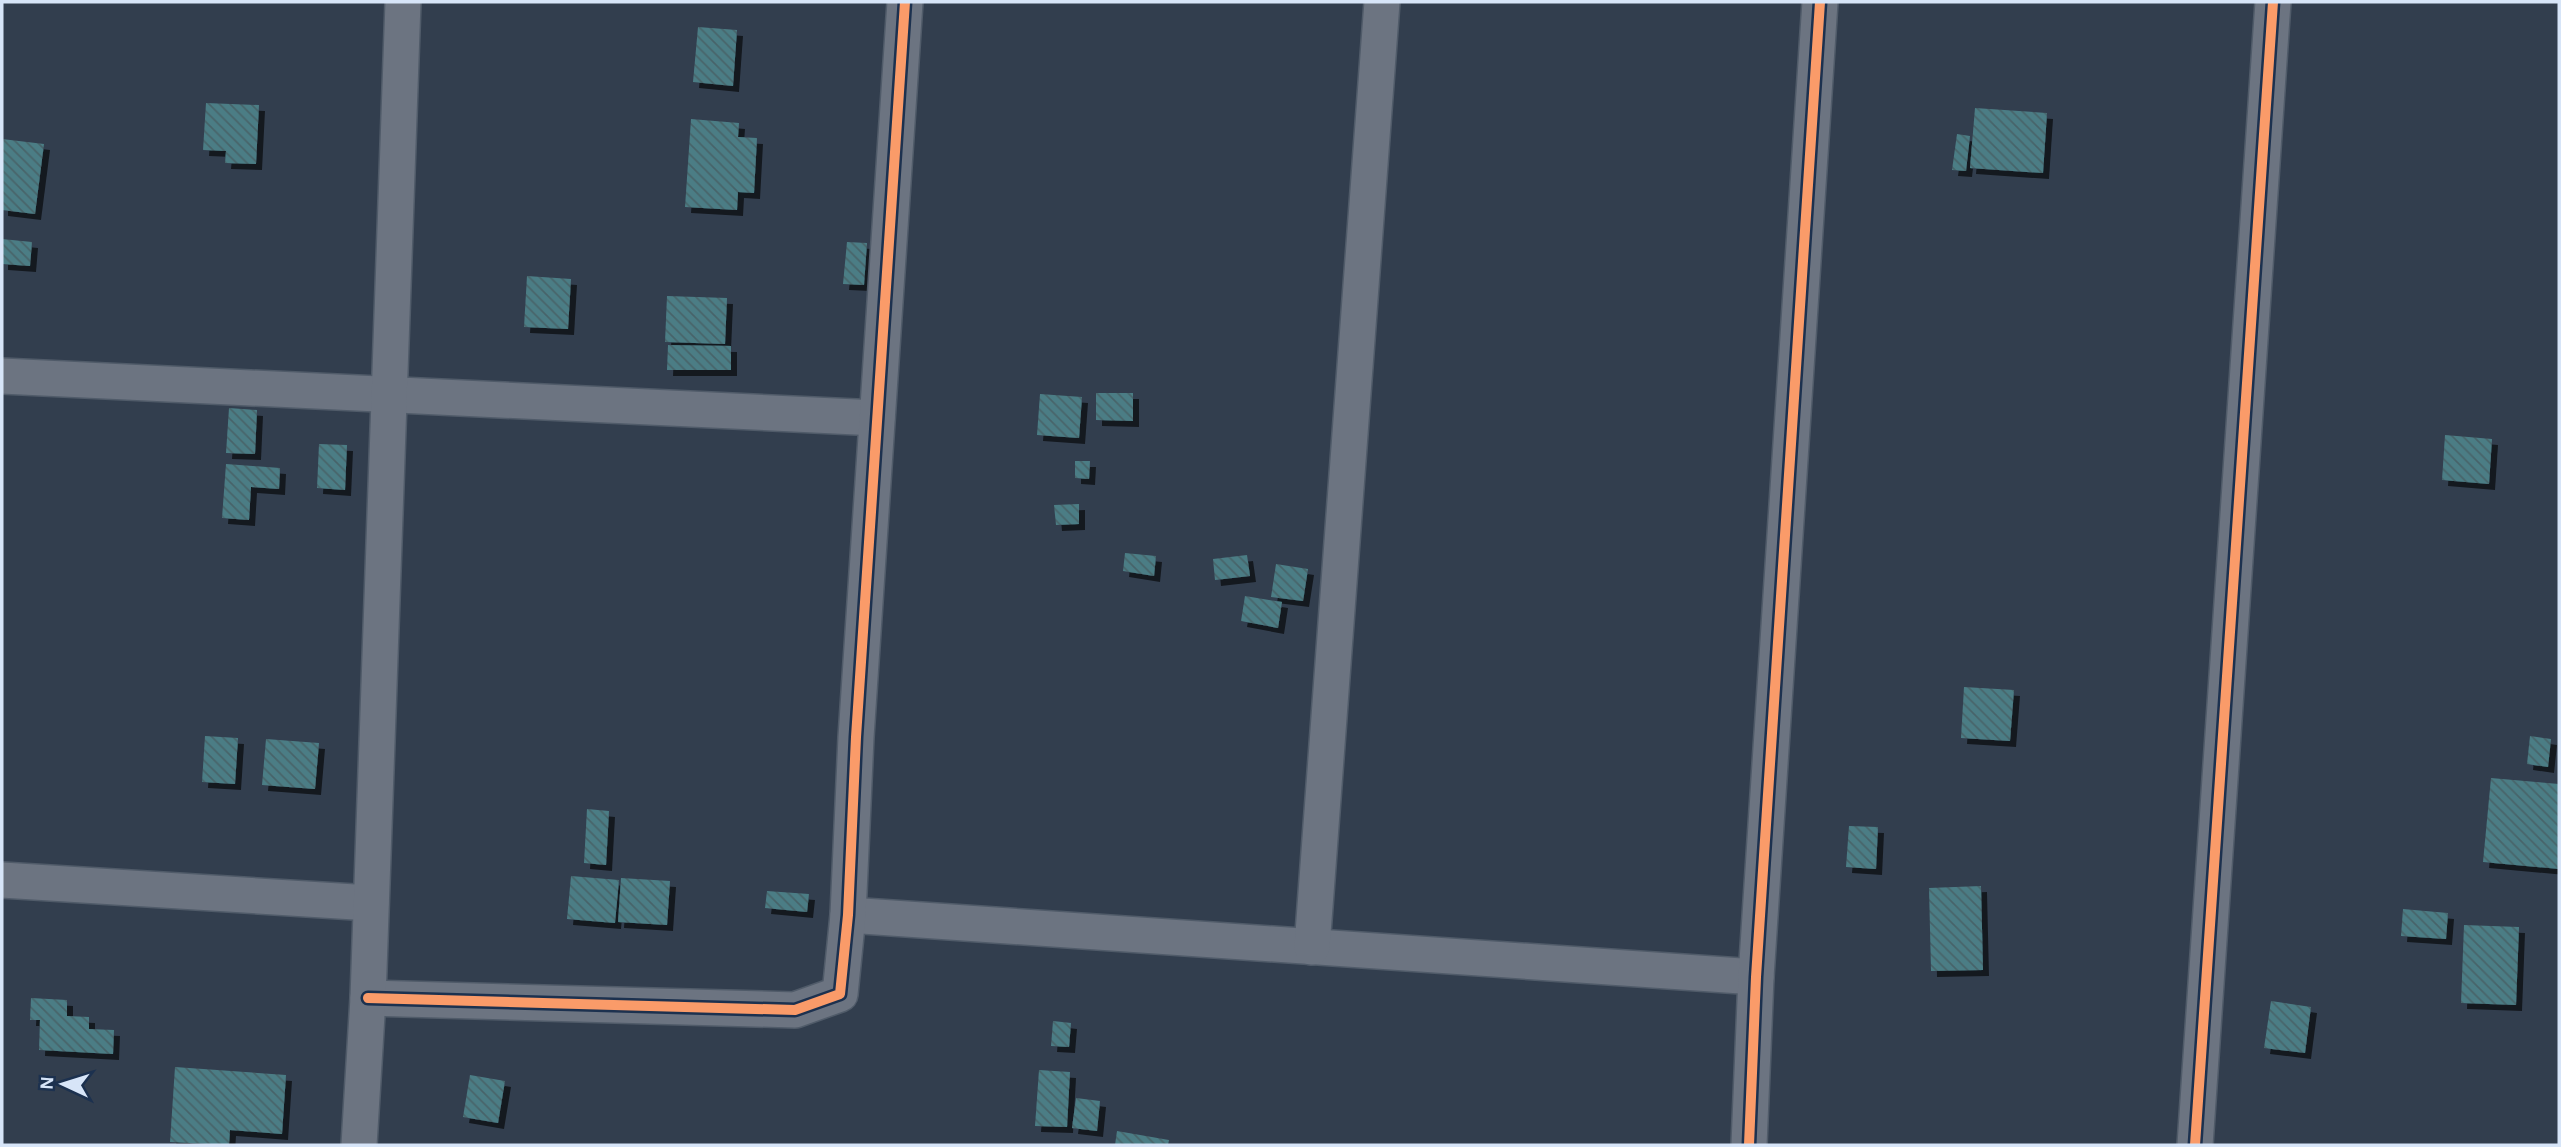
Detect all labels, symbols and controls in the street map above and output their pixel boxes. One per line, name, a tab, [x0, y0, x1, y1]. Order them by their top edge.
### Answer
north arrow	[28, 1049, 98, 1119]
text: N	[38, 1076, 57, 1090]

